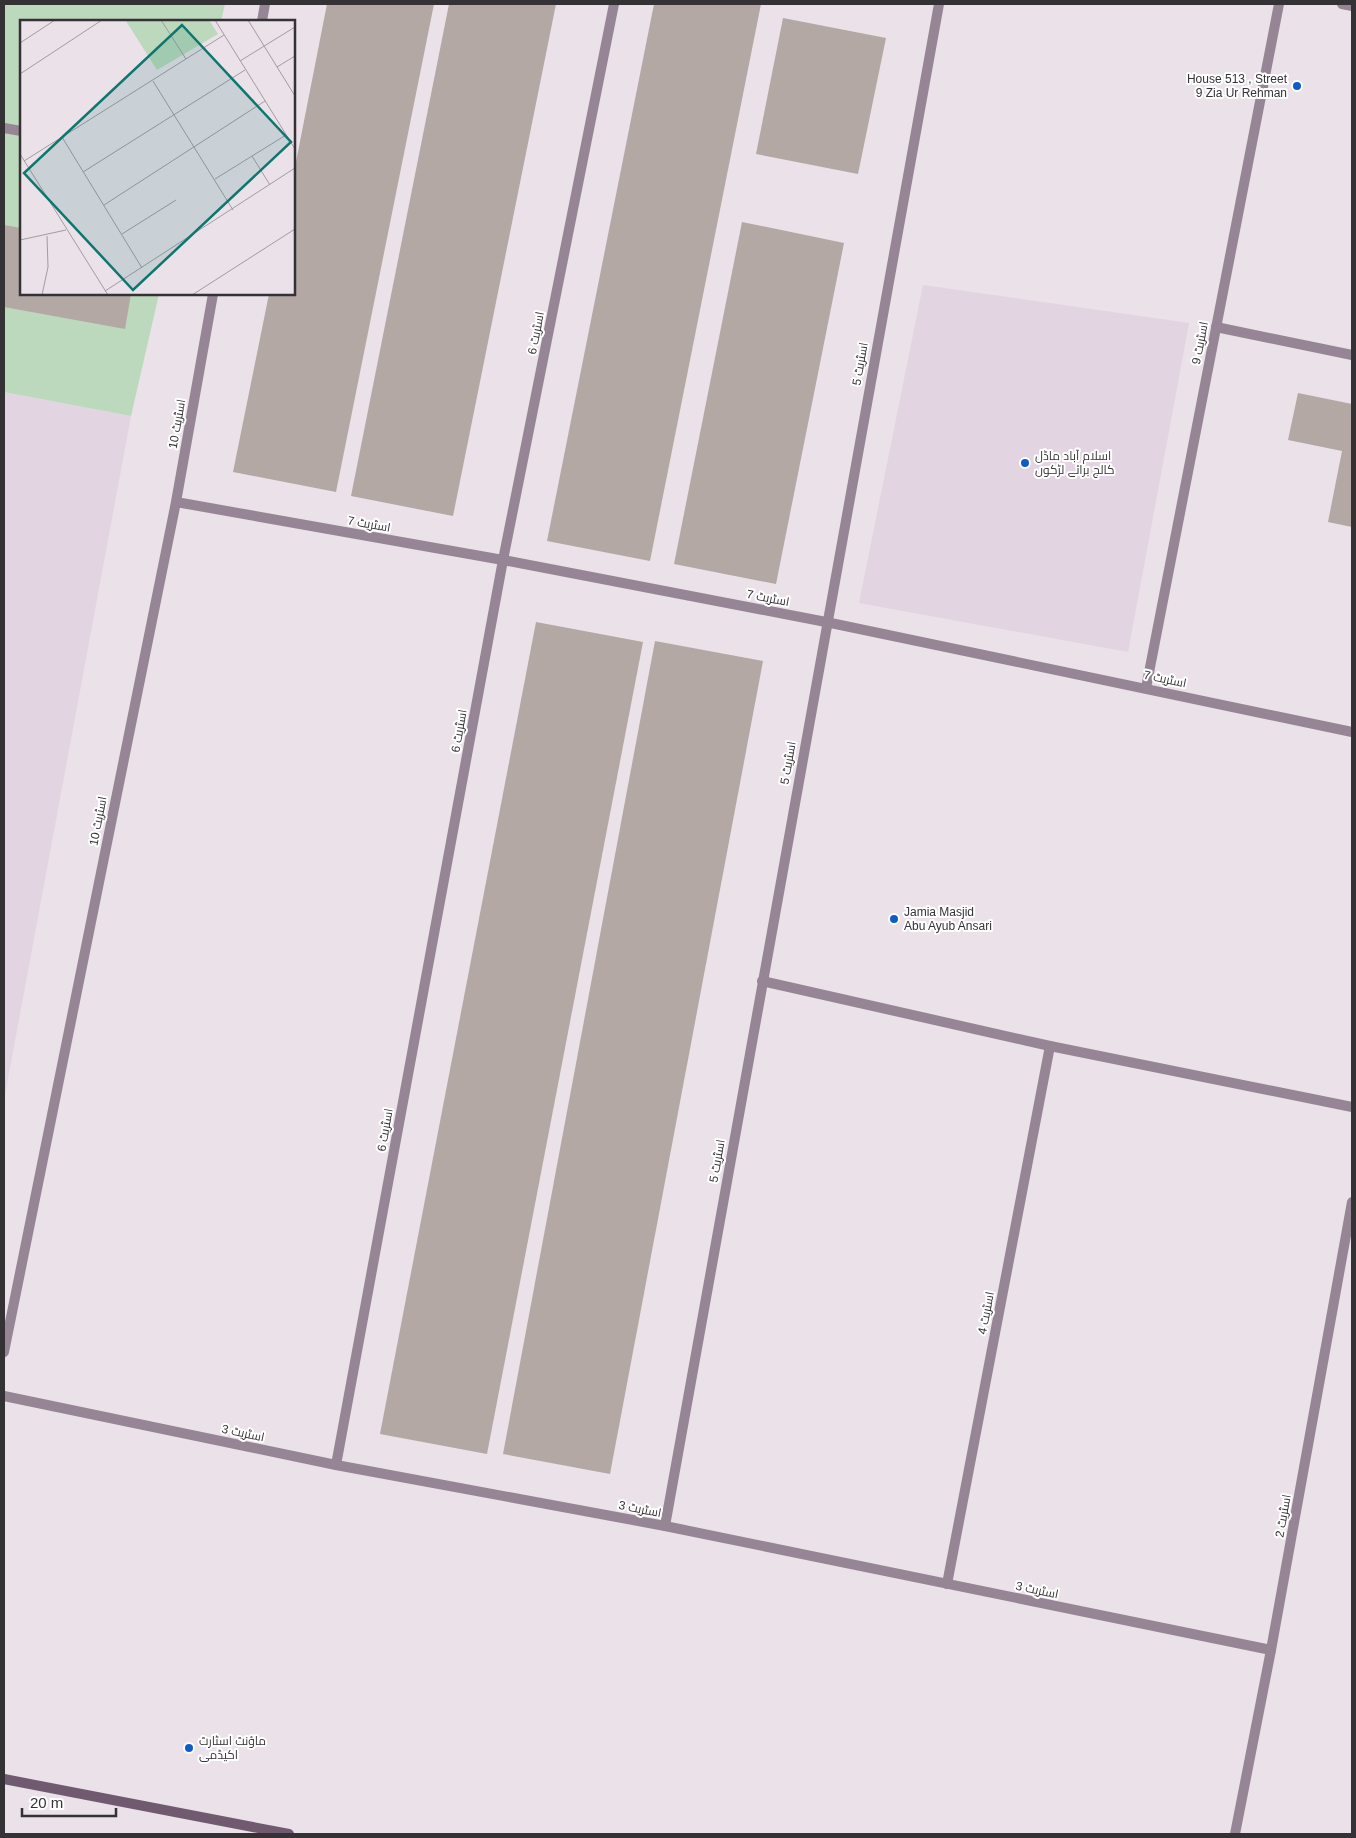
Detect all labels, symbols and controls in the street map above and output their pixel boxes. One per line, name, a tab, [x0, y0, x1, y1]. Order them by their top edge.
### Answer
inset map	[20, 20, 295, 295]
place label: House 513 , Street 9 Zia Ur Rehman	[1187, 72, 1288, 100]
marker: House 513 , Street 9 Zia Ur Rehman	[1291, 80, 1303, 92]
street label: اسٹریٹ 6	[525, 310, 547, 356]
street label: اسٹریٹ 9	[1189, 320, 1211, 366]
street label: اسٹریٹ 5	[849, 341, 871, 387]
street label: اسٹریٹ 10	[166, 398, 188, 450]
place label: اسلام آباد ماڈل کالج برائے لڑکوں	[1035, 449, 1115, 478]
marker: اسلام آباد ماڈل کالج برائے لڑکوں	[1019, 457, 1031, 469]
street label: اسٹریٹ 7	[346, 513, 392, 535]
street label: اسٹریٹ 7	[745, 587, 791, 609]
street label: اسٹریٹ 7	[1142, 668, 1188, 690]
street label: اسٹریٹ 6	[448, 708, 470, 754]
street label: اسٹریٹ 5	[777, 740, 799, 786]
street label: اسٹریٹ 10	[86, 795, 110, 847]
place label: Jamia Masjid Abu Ayub Ansari	[904, 905, 992, 933]
marker: Jamia Masjid Abu Ayub Ansari	[888, 913, 900, 925]
street label: اسٹریٹ 6	[374, 1107, 396, 1153]
street label: اسٹریٹ 5	[706, 1138, 728, 1184]
street label: اسٹریٹ 4	[975, 1290, 997, 1336]
street label: اسٹریٹ 3	[220, 1422, 266, 1444]
street label: اسٹریٹ 2	[1272, 1493, 1294, 1539]
street label: اسٹریٹ 3	[617, 1498, 663, 1520]
street label: اسٹریٹ 3	[1014, 1579, 1060, 1601]
place label: ماؤنٹ اسٹارٹ اکیڈمی	[199, 1734, 266, 1762]
marker: ماؤنٹ اسٹارٹ اکیڈمی	[183, 1742, 195, 1754]
scale bar	[22, 1786, 116, 1818]
text: 20 m	[30, 1794, 63, 1811]

